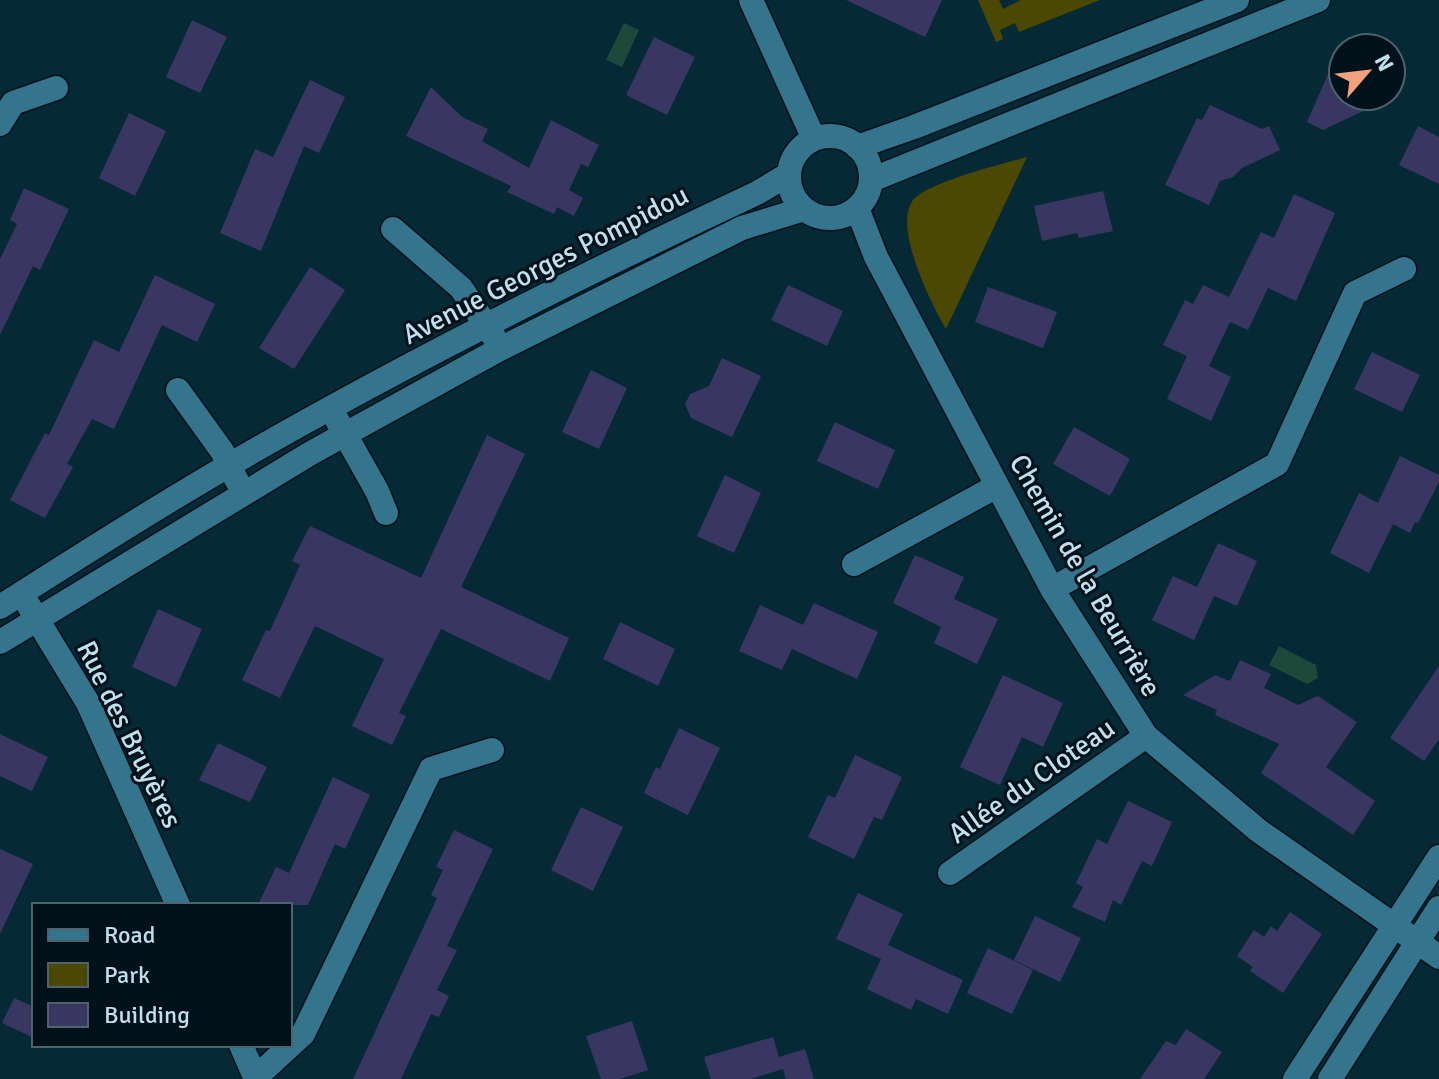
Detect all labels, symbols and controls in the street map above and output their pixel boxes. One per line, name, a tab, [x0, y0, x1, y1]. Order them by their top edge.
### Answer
north arrow	[1327, 32, 1407, 112]
text: N	[1369, 50, 1400, 76]
street label: Avenue Georges Pompidou	[397, 178, 694, 352]
street label: Chemin de la Beurrière	[1002, 448, 1168, 703]
street label: Rue des Bruyères	[69, 635, 189, 833]
street label: Allée du Cloteau	[942, 711, 1121, 851]
legend	[32, 903, 292, 1047]
text: Road	[104, 920, 155, 950]
text: Park	[104, 960, 150, 990]
text: Building	[104, 1000, 190, 1030]

